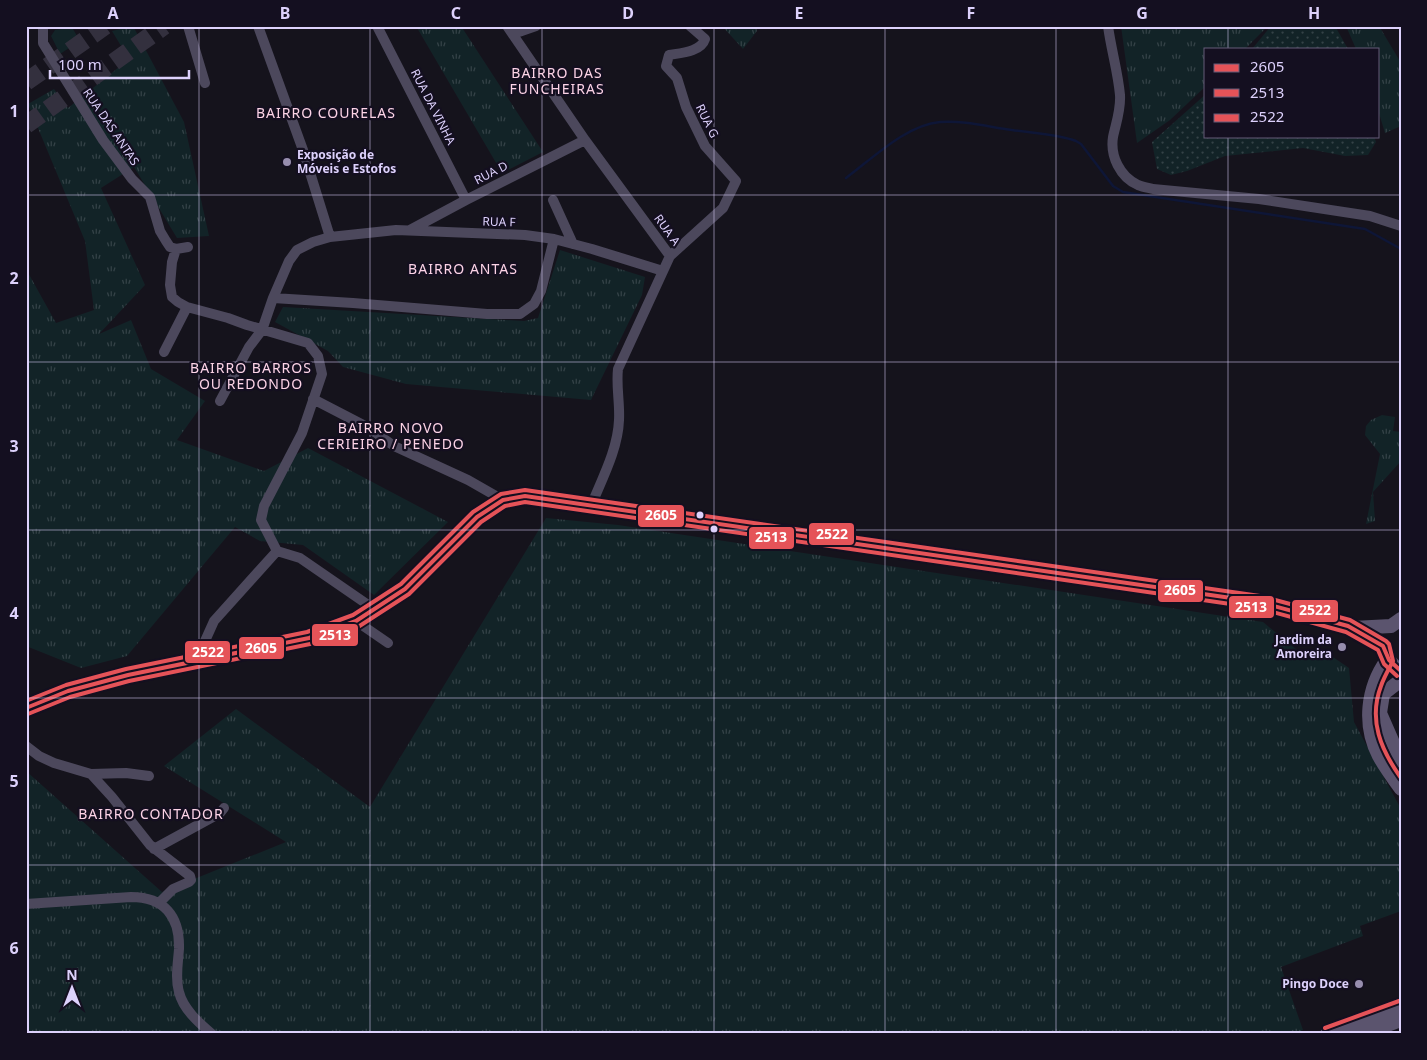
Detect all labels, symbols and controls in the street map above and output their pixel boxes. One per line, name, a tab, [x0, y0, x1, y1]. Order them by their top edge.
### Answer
text: A	[107, 2, 119, 24]
text: B	[280, 2, 290, 24]
text: C	[451, 2, 461, 24]
text: D	[622, 2, 634, 24]
text: E	[795, 2, 804, 24]
text: F	[967, 2, 975, 24]
text: G	[1136, 2, 1148, 24]
text: H	[1308, 2, 1320, 24]
scale bar	[50, 48, 189, 80]
legend	[1204, 48, 1380, 138]
text: 100 m	[58, 54, 102, 74]
text: 2605	[1250, 56, 1284, 76]
district label: BAIRRO DAS FUNCHEIRAS	[509, 63, 605, 98]
street label: RUA DA VINHA	[407, 66, 460, 148]
text: 2513	[1250, 82, 1284, 102]
street label: RUA DAS ANTAS	[79, 85, 144, 169]
text: 1	[9, 100, 19, 122]
street label: RUA G	[692, 101, 723, 141]
district label: BAIRRO COURELAS	[256, 103, 396, 122]
text: 2522	[1250, 106, 1284, 126]
place label: Exposição de Móveis e Estofos	[297, 146, 396, 177]
marker: Exposição de Móveis e Estofos	[281, 156, 293, 168]
street label: RUA D	[471, 157, 511, 188]
street label: RUA A	[650, 211, 685, 249]
street label: RUA F	[482, 212, 516, 231]
district label: BAIRRO ANTAS	[408, 259, 518, 278]
text: 2	[9, 267, 19, 289]
district label: BAIRRO BARROS OU REDONDO	[190, 358, 312, 393]
district label: BAIRRO NOVO CERIEIRO / PENEDO	[317, 418, 465, 453]
text: 3	[9, 435, 19, 457]
line badge: 2605	[637, 504, 685, 528]
text: 2605	[645, 505, 677, 524]
unlabelled marker	[695, 510, 705, 520]
line badge: 2522	[808, 522, 855, 546]
unlabelled marker	[709, 524, 719, 534]
text: 2522	[816, 524, 848, 543]
line badge: 2513	[748, 526, 795, 550]
text: 2513	[755, 527, 787, 546]
line badge: 2605	[1157, 579, 1204, 603]
text: 2605	[1164, 580, 1196, 599]
line badge: 2513	[1228, 595, 1275, 619]
text: 2513	[1235, 597, 1267, 616]
line badge: 2522	[1291, 599, 1339, 623]
text: 2522	[1299, 600, 1331, 619]
text: 4	[9, 602, 19, 624]
line badge: 2513	[311, 623, 359, 647]
text: 2513	[319, 625, 351, 644]
place label: Jardim da Amoreira	[1274, 631, 1332, 662]
line badge: 2605	[238, 636, 285, 660]
text: 2605	[245, 638, 277, 657]
line badge: 2522	[184, 640, 231, 664]
marker: Jardim da Amoreira	[1336, 641, 1348, 653]
text: 2522	[192, 642, 224, 661]
text: 5	[9, 770, 19, 792]
district label: BAIRRO CONTADOR	[78, 804, 224, 823]
text: 6	[9, 937, 19, 959]
north arrow	[48, 962, 98, 1012]
text: N	[66, 965, 78, 984]
place label: Pingo Doce	[1282, 975, 1349, 992]
marker: Pingo Doce	[1353, 978, 1365, 990]

